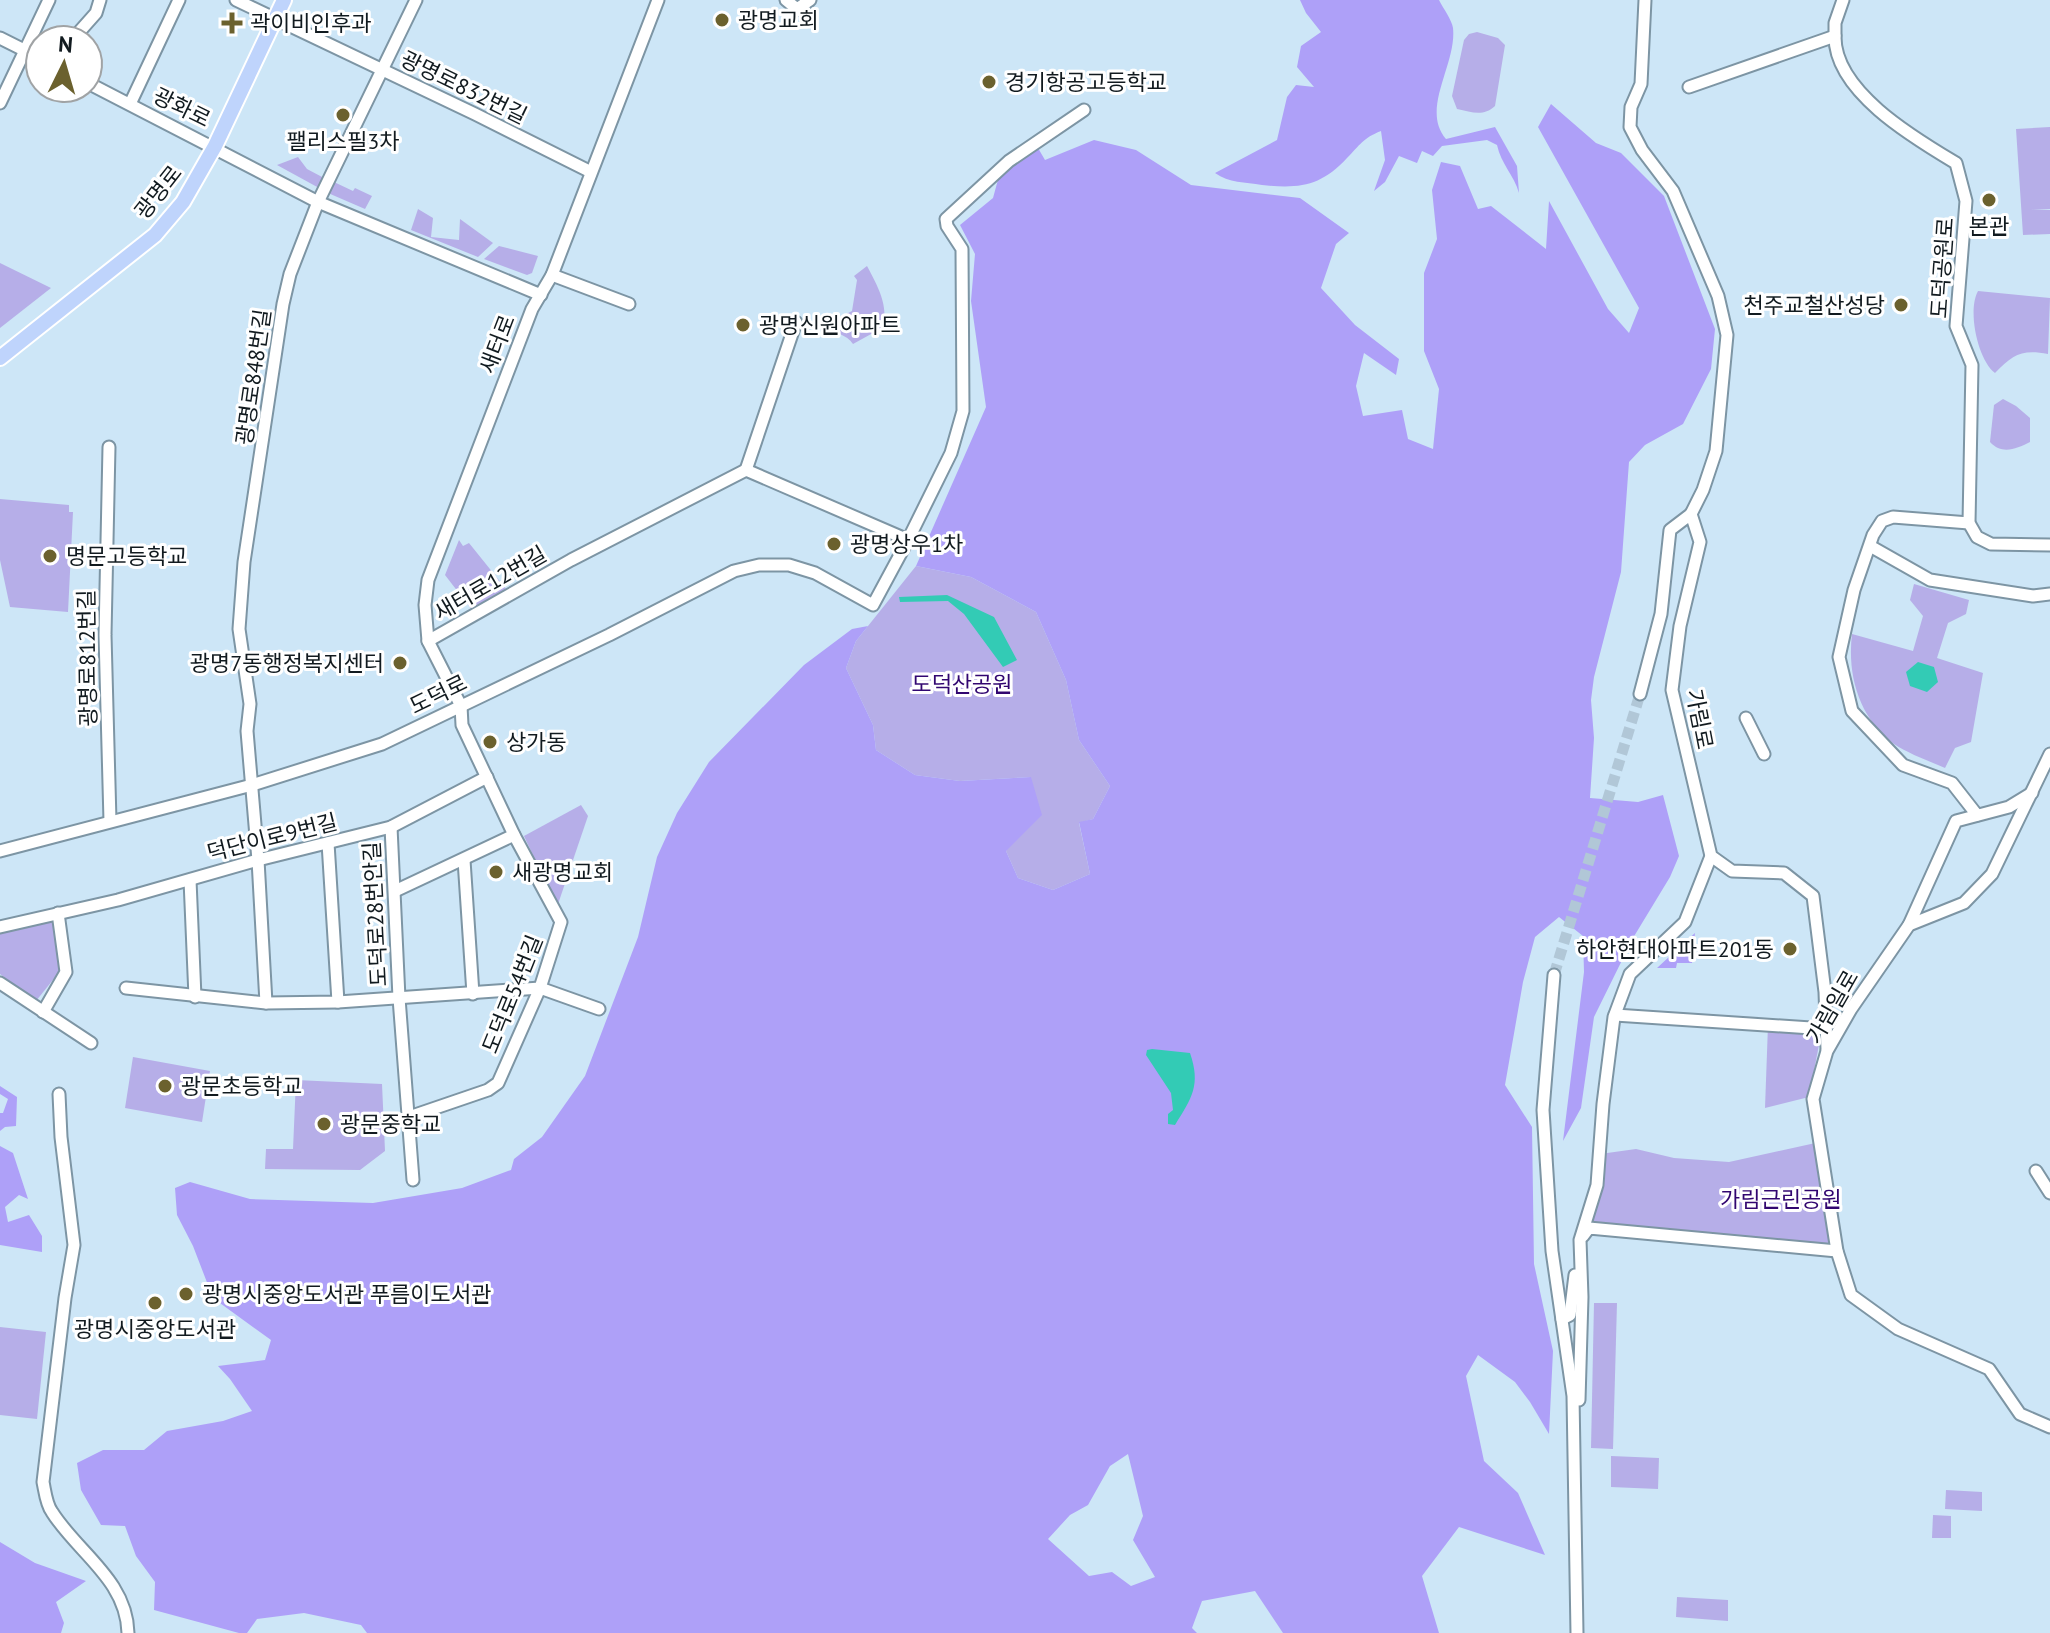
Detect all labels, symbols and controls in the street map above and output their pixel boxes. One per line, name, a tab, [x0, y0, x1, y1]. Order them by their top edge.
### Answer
place label: 광명교회	[738, 6, 819, 34]
place label: 곽이비인후과	[250, 9, 371, 37]
marker: 광명교회	[713, 11, 731, 29]
marker: 곽이비인후과	[221, 12, 243, 34]
north arrow	[24, 24, 104, 104]
text: N	[57, 29, 74, 59]
street label: 광명로832번길	[396, 44, 532, 130]
place label: 경기항공고등학교	[1005, 68, 1167, 96]
marker: 경기항공고등학교	[980, 73, 998, 91]
street label: 광화로	[149, 81, 215, 133]
marker: 팰리스필3차	[334, 106, 352, 124]
place label: 팰리스필3차	[286, 127, 400, 155]
street label: 광명로	[128, 159, 188, 225]
marker: 본관	[1980, 191, 1998, 209]
place label: 본관	[1969, 212, 2009, 240]
street label: 도덕공원로	[1925, 217, 1959, 319]
place label: 천주교철산성당	[1743, 291, 1885, 319]
marker: 천주교철산성당	[1892, 296, 1910, 314]
street label: 광명로848번길	[230, 307, 276, 447]
street label: 새터로	[473, 311, 521, 377]
place label: 광명신원아파트	[759, 311, 901, 339]
marker: 광명신원아파트	[734, 316, 752, 334]
place label: 광명상우1차	[850, 530, 963, 558]
marker: 광명상우1차	[825, 535, 843, 553]
street label: 새터로12번길	[429, 540, 551, 626]
place label: 명문고등학교	[66, 542, 187, 570]
marker: 명문고등학교	[41, 547, 59, 565]
street label: 광명로812번길	[72, 589, 102, 727]
place label: 광명7동행정복지센터	[190, 649, 384, 677]
marker: 광명7동행정복지센터	[391, 654, 409, 672]
street label: 도덕로	[405, 668, 471, 720]
park label: 도덕산공원	[911, 670, 1013, 698]
street label: 가림로	[1680, 687, 1720, 751]
place label: 상가동	[506, 728, 567, 756]
marker: 상가동	[481, 733, 499, 751]
street label: 덕단이로9번길	[204, 807, 340, 867]
street label: 도덕로28번안길	[357, 841, 393, 987]
place label: 새광명교회	[512, 858, 613, 886]
marker: 새광명교회	[487, 863, 505, 881]
street label: 도덕로54번길	[476, 931, 548, 1057]
place label: 하안현대아파트201동	[1576, 935, 1774, 963]
marker: 하안현대아파트201동	[1781, 940, 1799, 958]
street label: 가림일로	[1800, 965, 1864, 1049]
place label: 광문초등학교	[181, 1072, 302, 1100]
marker: 광문초등학교	[156, 1077, 174, 1095]
place label: 광문중학교	[340, 1110, 441, 1138]
marker: 광문중학교	[315, 1115, 333, 1133]
park label: 가림근린공원	[1720, 1185, 1842, 1213]
place label: 광명시중앙도서관 푸름이도서관	[202, 1280, 491, 1308]
marker: 광명시중앙도서관 푸름이도서관	[177, 1285, 195, 1303]
marker: 광명시중앙도서관	[146, 1294, 164, 1312]
place label: 광명시중앙도서관	[74, 1315, 236, 1343]

